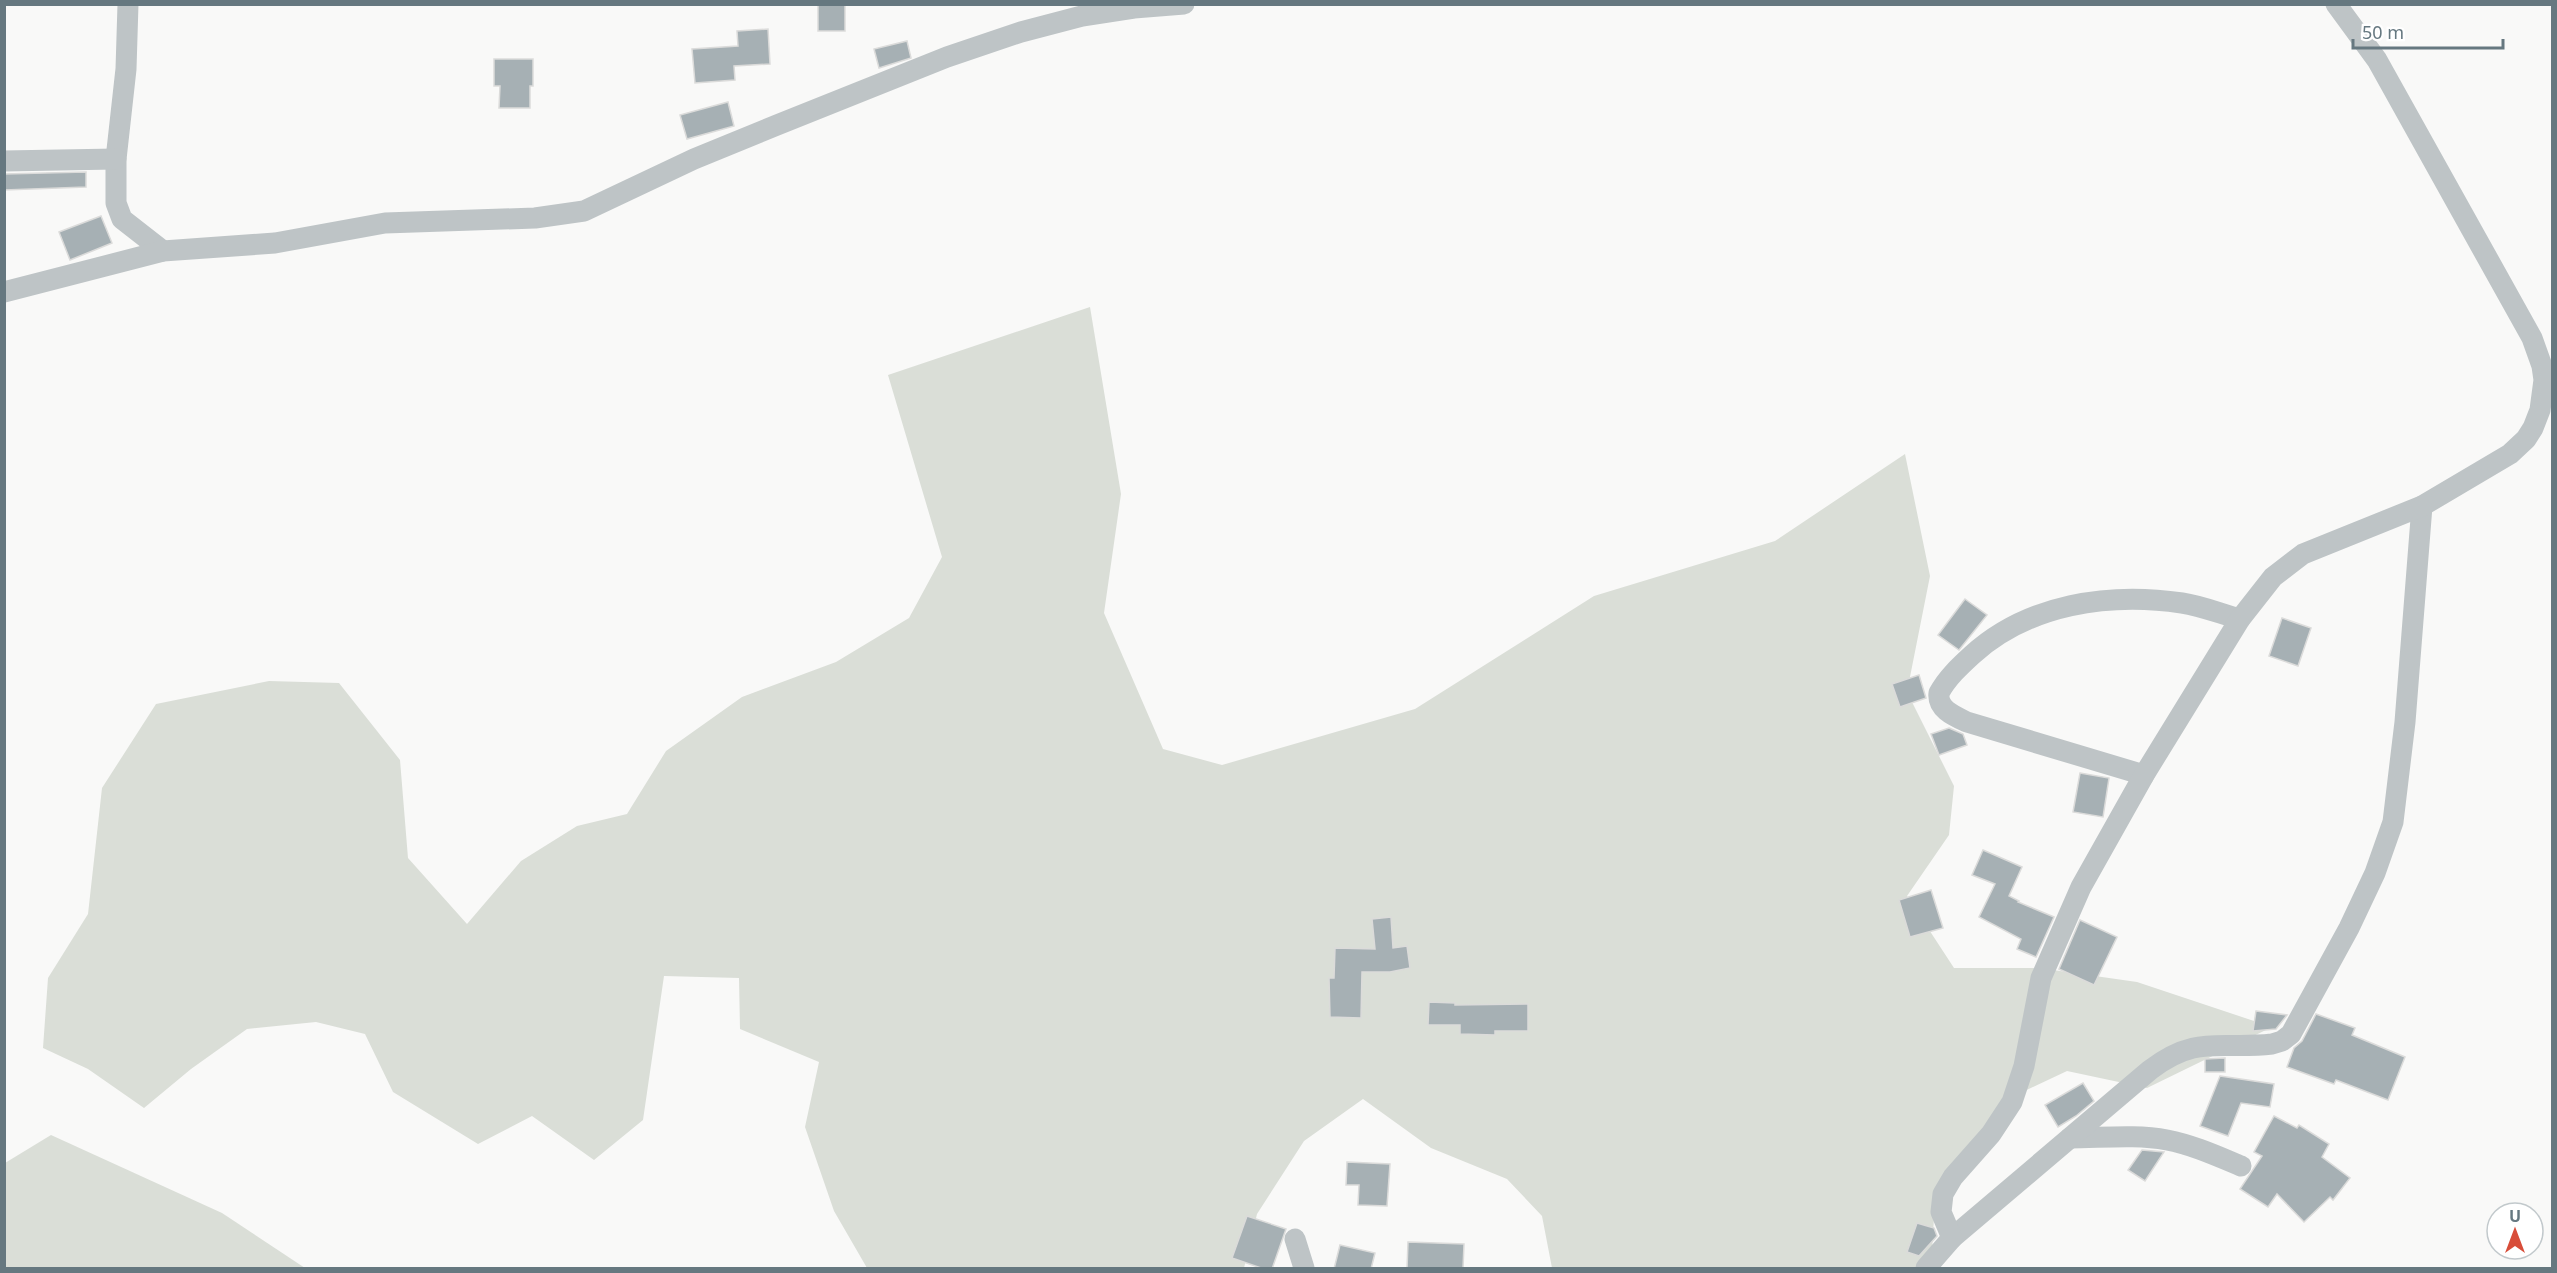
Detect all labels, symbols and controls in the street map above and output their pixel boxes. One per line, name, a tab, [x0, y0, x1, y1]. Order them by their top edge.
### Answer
scale bar	[2353, 12, 2503, 50]
text: 50 m	[2362, 20, 2404, 44]
north arrow	[2485, 1201, 2545, 1261]
text: U	[2509, 1205, 2521, 1227]

